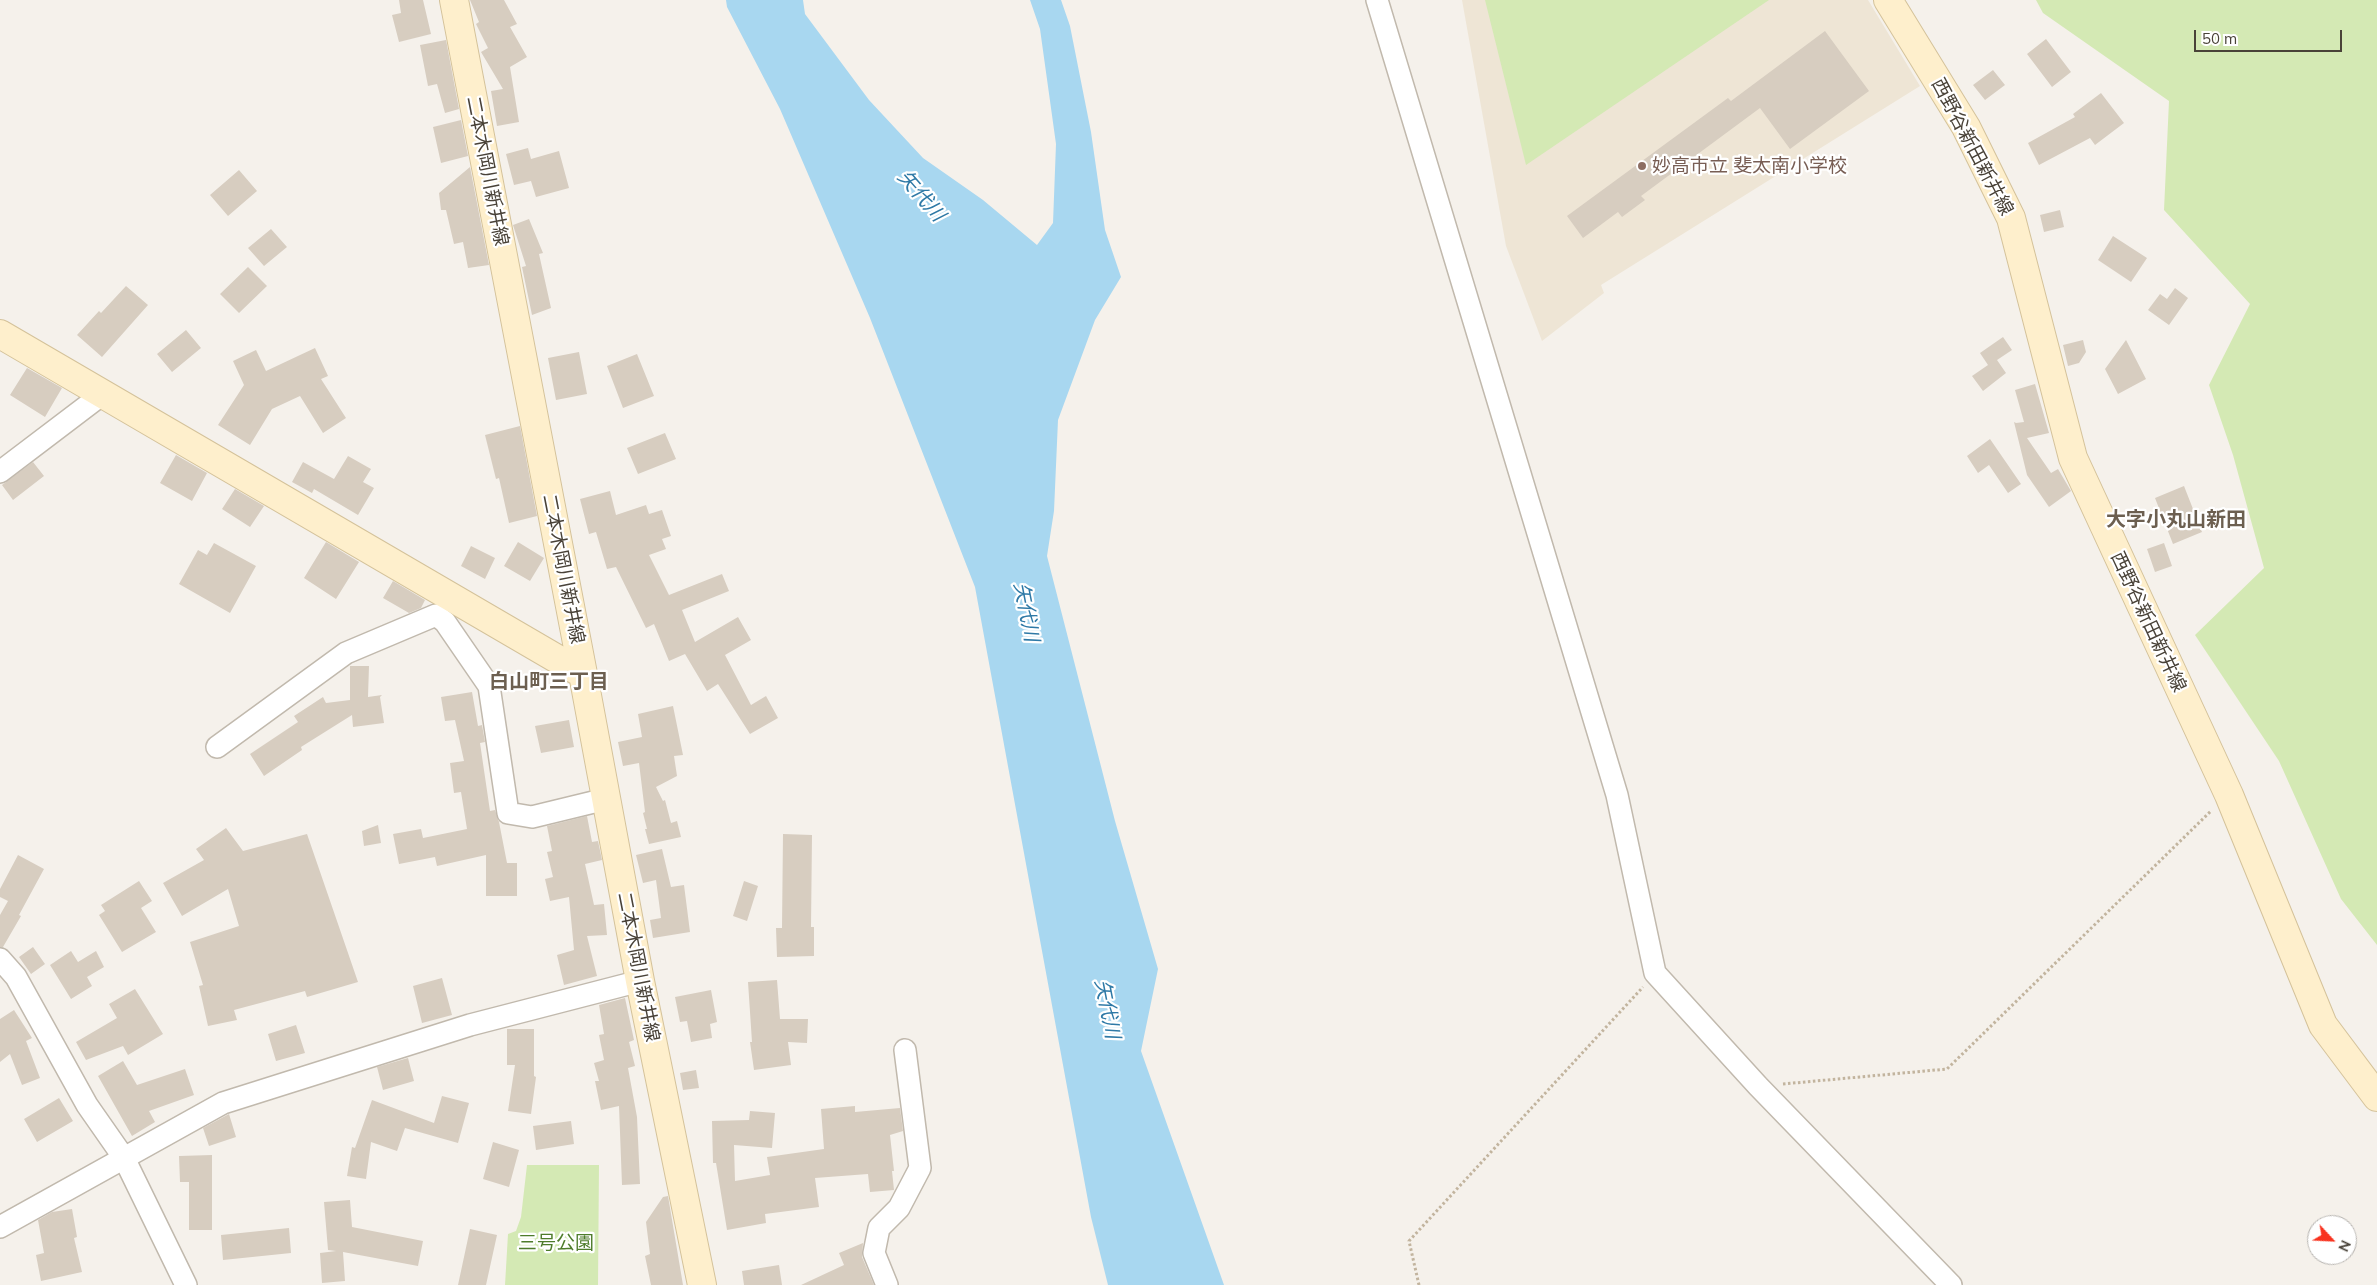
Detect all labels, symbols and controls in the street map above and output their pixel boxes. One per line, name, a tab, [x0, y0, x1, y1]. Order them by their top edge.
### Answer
scale bar	[2197, 20, 2344, 52]
text: 50 m	[2202, 29, 2237, 48]
street label: 西野谷新田新井線	[1926, 75, 2018, 219]
street label: 二本木岡川新井線	[461, 94, 513, 248]
place label: 妙高市立 斐太南小学校	[1652, 155, 1847, 177]
marker: 妙高市立 斐太南小学校	[1636, 160, 1648, 172]
water label: 矢代川	[892, 165, 950, 227]
street label: 二本木岡川新井線	[537, 492, 589, 646]
district label: 大字小丸山新田	[2106, 508, 2246, 532]
street label: 西野谷新田新井線	[2106, 548, 2190, 696]
water label: 矢代川	[1008, 580, 1044, 644]
district label: 白山町三丁目	[489, 670, 609, 694]
street label: 二本木岡川新井線	[612, 890, 664, 1044]
water label: 矢代川	[1089, 977, 1125, 1041]
north arrow	[2307, 1215, 2357, 1265]
park label: 三号公園	[518, 1232, 594, 1254]
text: N	[2334, 1237, 2355, 1255]

